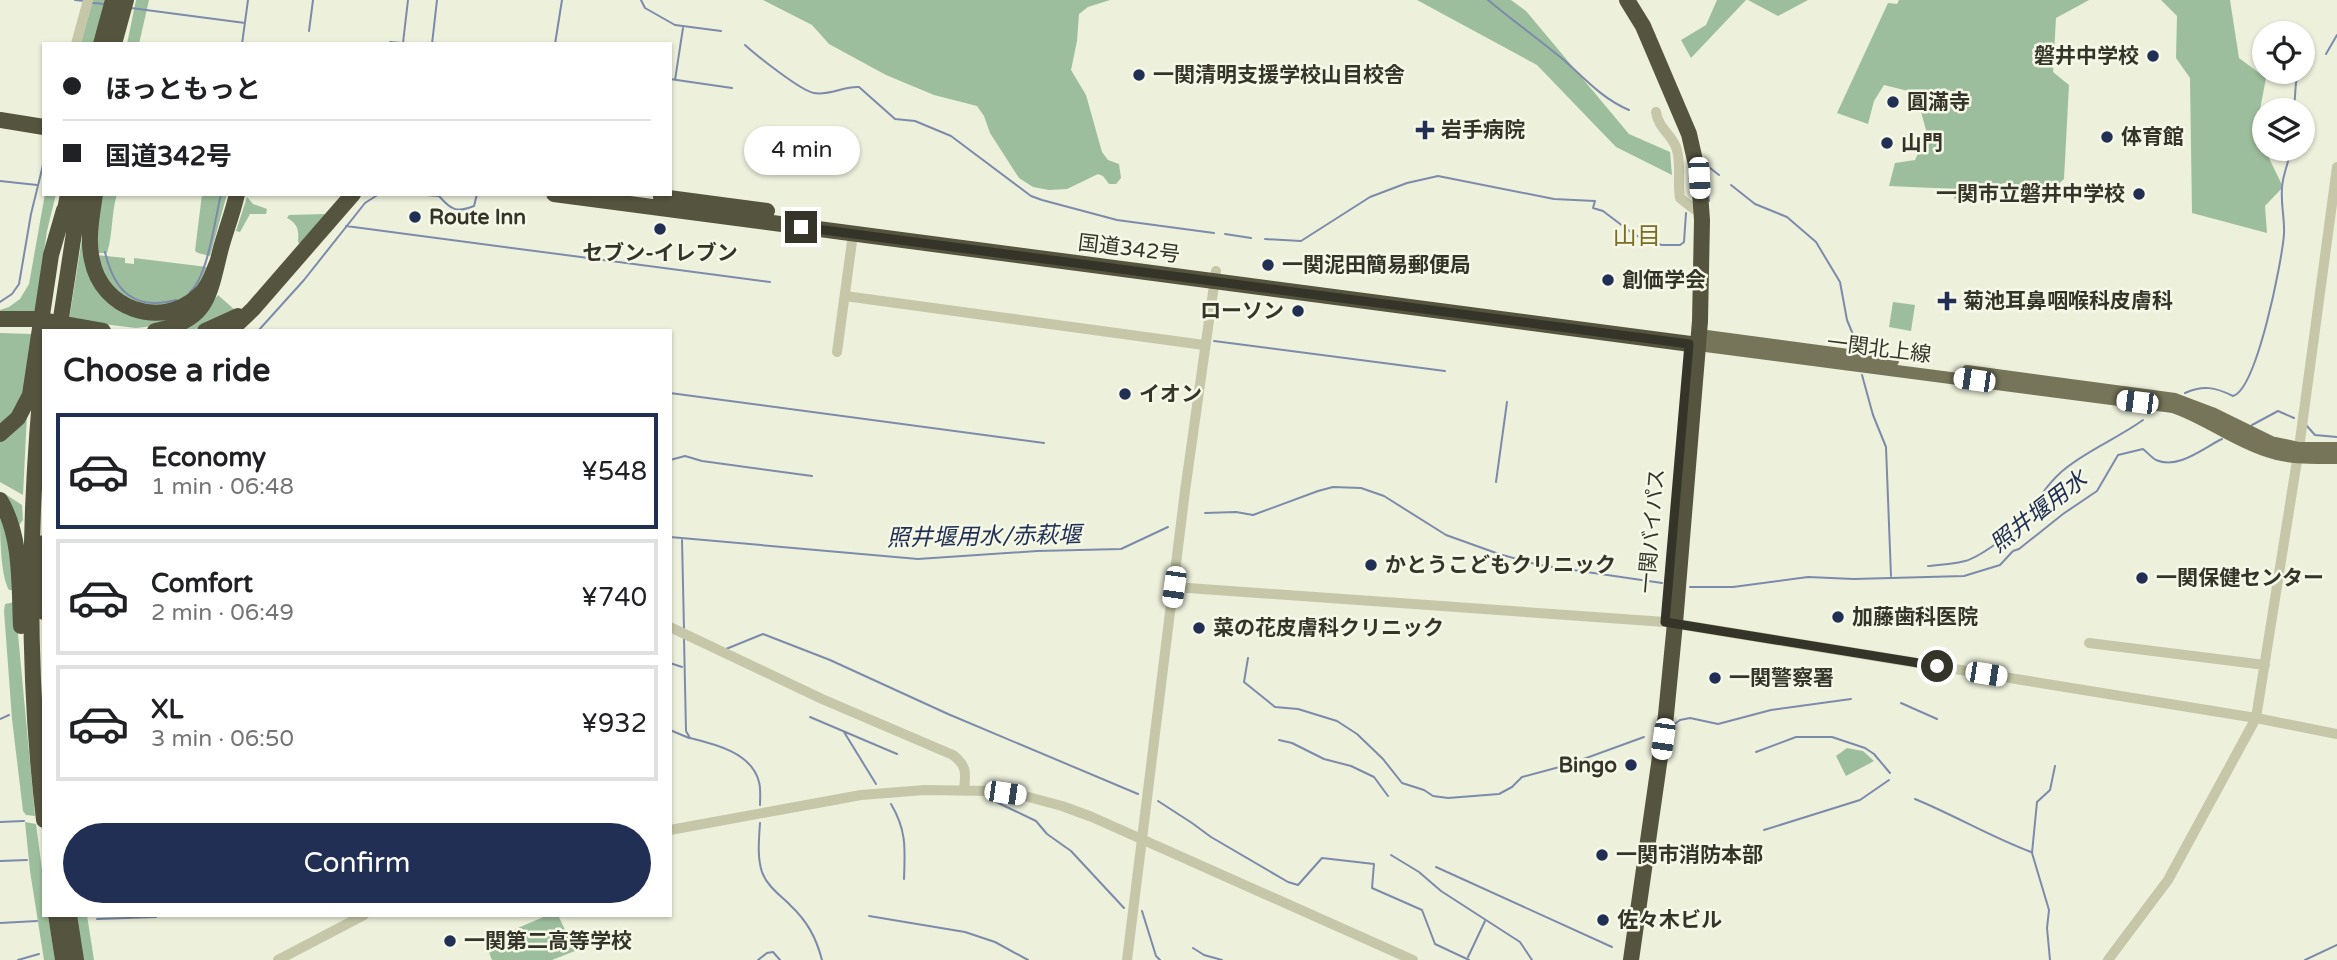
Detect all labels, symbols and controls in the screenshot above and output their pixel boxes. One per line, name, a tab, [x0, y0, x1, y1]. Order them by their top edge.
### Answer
map controls	[2252, 21, 2315, 161]
button: locate	[2252, 21, 2315, 84]
place label: 磐井中学校	[2034, 44, 2139, 69]
marker: 磐井中学校	[2145, 48, 2161, 64]
place label: 一関清明支援学校山目校舎	[1153, 63, 1405, 88]
marker: 一関清明支援学校山目校舎	[1131, 67, 1147, 83]
text: ほっともっと	[105, 74, 261, 105]
place label: 圓滿寺	[1907, 90, 1970, 115]
marker: 圓滿寺	[1885, 94, 1901, 110]
button: layers	[2252, 98, 2315, 161]
place label: 岩手病院	[1441, 118, 1525, 143]
marker: 岩手病院	[1415, 120, 1435, 140]
place label: 体育館	[2121, 125, 2184, 150]
callout: 4 min	[743, 126, 859, 174]
marker: 体育館	[2099, 129, 2115, 145]
place label: 山門	[1901, 131, 1943, 156]
marker: 山門	[1879, 135, 1895, 151]
text: 4 min	[771, 136, 833, 164]
text: 国道342号	[105, 141, 232, 172]
car	[1688, 156, 1711, 200]
place label: 一関市立磐井中学校	[1936, 182, 2125, 207]
marker: 一関市立磐井中学校	[2131, 186, 2147, 202]
place label: Route Inn	[429, 205, 526, 230]
marker: Route Inn	[407, 209, 423, 225]
route end	[785, 211, 817, 243]
marker: セブン-イレブン	[652, 221, 668, 237]
district label: 山目	[1613, 222, 1661, 251]
street label: 国道342号	[1077, 230, 1181, 268]
place label: セブン-イレブン	[582, 241, 738, 266]
place label: 一関泥田簡易郵便局	[1282, 253, 1471, 278]
marker: 一関泥田簡易郵便局	[1260, 257, 1276, 273]
place label: 創価学会	[1622, 268, 1706, 293]
marker: 創価学会	[1600, 272, 1616, 288]
place label: 菊池耳鼻咽喉科皮膚科	[1963, 289, 2173, 314]
marker: 菊池耳鼻咽喉科皮膚科	[1937, 291, 1957, 311]
place label: ローソン	[1200, 299, 1284, 324]
marker: ローソン	[1290, 303, 1306, 319]
street label: 一関北上線	[1825, 330, 1933, 368]
text: Choose a ride	[63, 352, 270, 390]
car	[1952, 367, 1997, 393]
place label: イオン	[1139, 382, 1202, 407]
marker: イオン	[1117, 386, 1133, 402]
car	[2115, 389, 2160, 415]
icon: car	[67, 440, 130, 503]
text: Economy	[151, 442, 266, 473]
text: ¥548	[581, 456, 647, 487]
water label: 照井堰用水	[1985, 464, 2095, 558]
street label: 一関バイパス	[1634, 467, 1670, 595]
text: 1 min · 06:48	[151, 473, 294, 501]
water label: 照井堰用水/赤萩堰	[887, 521, 1085, 553]
place label: かとうこどもクリニック	[1385, 553, 1616, 578]
marker: かとうこどもクリニック	[1363, 557, 1379, 573]
car	[1161, 565, 1188, 609]
icon: car	[67, 566, 130, 629]
place label: 一関保健センター	[2156, 566, 2324, 591]
text: Comfort	[151, 568, 253, 599]
marker: 一関保健センター	[2134, 570, 2150, 586]
text: ¥740	[581, 582, 647, 613]
text: 2 min · 06:49	[151, 599, 294, 627]
place label: 加藤歯科医院	[1852, 605, 1978, 630]
marker: 加藤歯科医院	[1830, 609, 1846, 625]
place label: 菜の花皮膚科クリニック	[1213, 616, 1444, 641]
marker: 菜の花皮膚科クリニック	[1191, 620, 1207, 636]
route start	[1921, 650, 1953, 682]
car	[1964, 660, 2009, 688]
place label: 一関警察署	[1729, 666, 1834, 691]
marker: 一関警察署	[1707, 670, 1723, 686]
icon: car	[67, 692, 130, 755]
text: XL	[151, 694, 183, 725]
text: ¥932	[581, 708, 647, 739]
car	[1650, 717, 1677, 761]
text: 3 min · 06:50	[151, 725, 294, 753]
place label: Bingo	[1559, 753, 1617, 778]
marker: Bingo	[1623, 757, 1639, 773]
car	[983, 780, 1028, 806]
button: Confirm	[63, 823, 651, 903]
place label: 一関市消防本部	[1616, 843, 1763, 868]
marker: 一関市消防本部	[1594, 847, 1610, 863]
place label: 佐々木ビル	[1617, 908, 1722, 933]
marker: 佐々木ビル	[1595, 912, 1611, 928]
place label: 一関第二高等学校	[464, 929, 632, 954]
marker: 一関第二高等学校	[442, 933, 458, 949]

